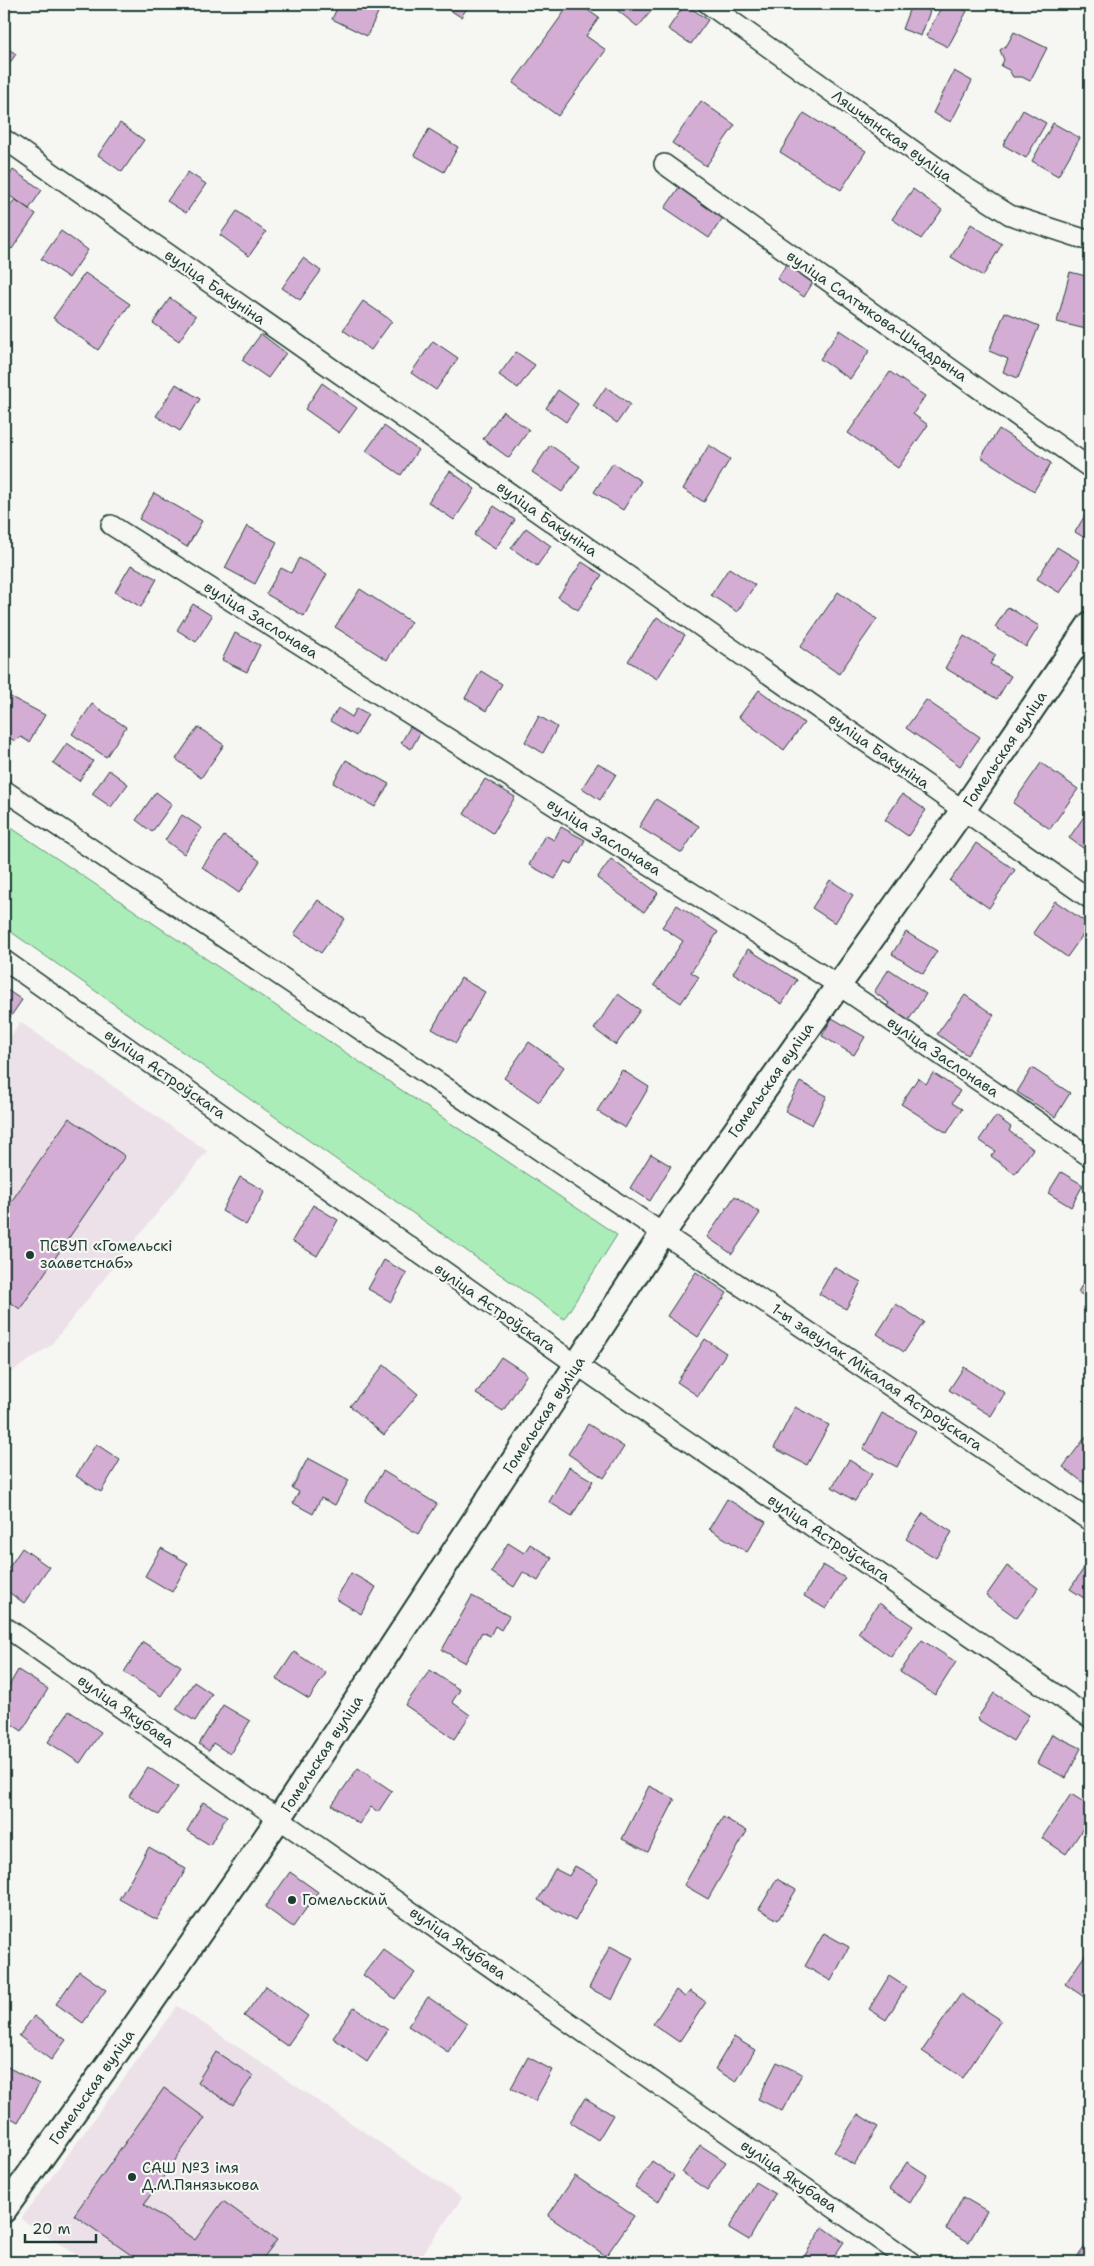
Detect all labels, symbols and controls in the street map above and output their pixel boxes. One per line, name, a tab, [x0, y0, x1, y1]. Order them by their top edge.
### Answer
street label: Ляшчынская вуліца	[828, 85, 957, 187]
street label: вуліца Бакуніна	[161, 245, 270, 330]
street label: вуліца Салтыкова-Шчадрына	[783, 246, 972, 387]
street label: вуліца Бакуніна	[493, 477, 602, 562]
street label: вуліца Заслонава	[200, 577, 322, 664]
street label: Гомельская вуліца	[959, 686, 1052, 811]
street label: вуліца Бакуніна	[825, 709, 934, 794]
street label: вуліца Заслонава	[543, 794, 665, 881]
street label: вуліца Заслонава	[883, 1012, 1003, 1102]
street label: Гомельская вуліца	[724, 1018, 819, 1142]
street label: вуліца Астроўскага	[100, 1025, 230, 1124]
place label: ПСВУП «Гомельскі зааветснаб»	[40, 1236, 172, 1273]
marker: ПСВУП «Гомельскі зааветснаб»	[24, 1249, 36, 1261]
street label: вуліца Астроўскага	[430, 1259, 560, 1358]
street label: 1-ы завулак Мікалая Астроўскага	[768, 1299, 987, 1456]
street label: Гомельская вуліца	[499, 1352, 590, 1478]
street label: вуліца Астроўскага	[764, 1489, 895, 1587]
street label: вуліца Якубава	[74, 1670, 179, 1752]
street label: Гомельская вуліца	[277, 1691, 368, 1817]
place label: Гомельский	[302, 1890, 388, 1910]
marker: Гомельский	[286, 1894, 298, 1906]
street label: вуліца Якубава	[406, 1902, 511, 1984]
street label: Гомельская вуліца	[45, 2025, 140, 2149]
street label: вуліца Якубава	[737, 2135, 842, 2217]
place label: САШ №3 імя Д.М.Пянязькова	[142, 2158, 259, 2195]
marker: САШ №3 імя Д.М.Пянязькова	[126, 2171, 138, 2183]
scale bar	[25, 2211, 96, 2243]
text: 20 m	[32, 2219, 71, 2239]

